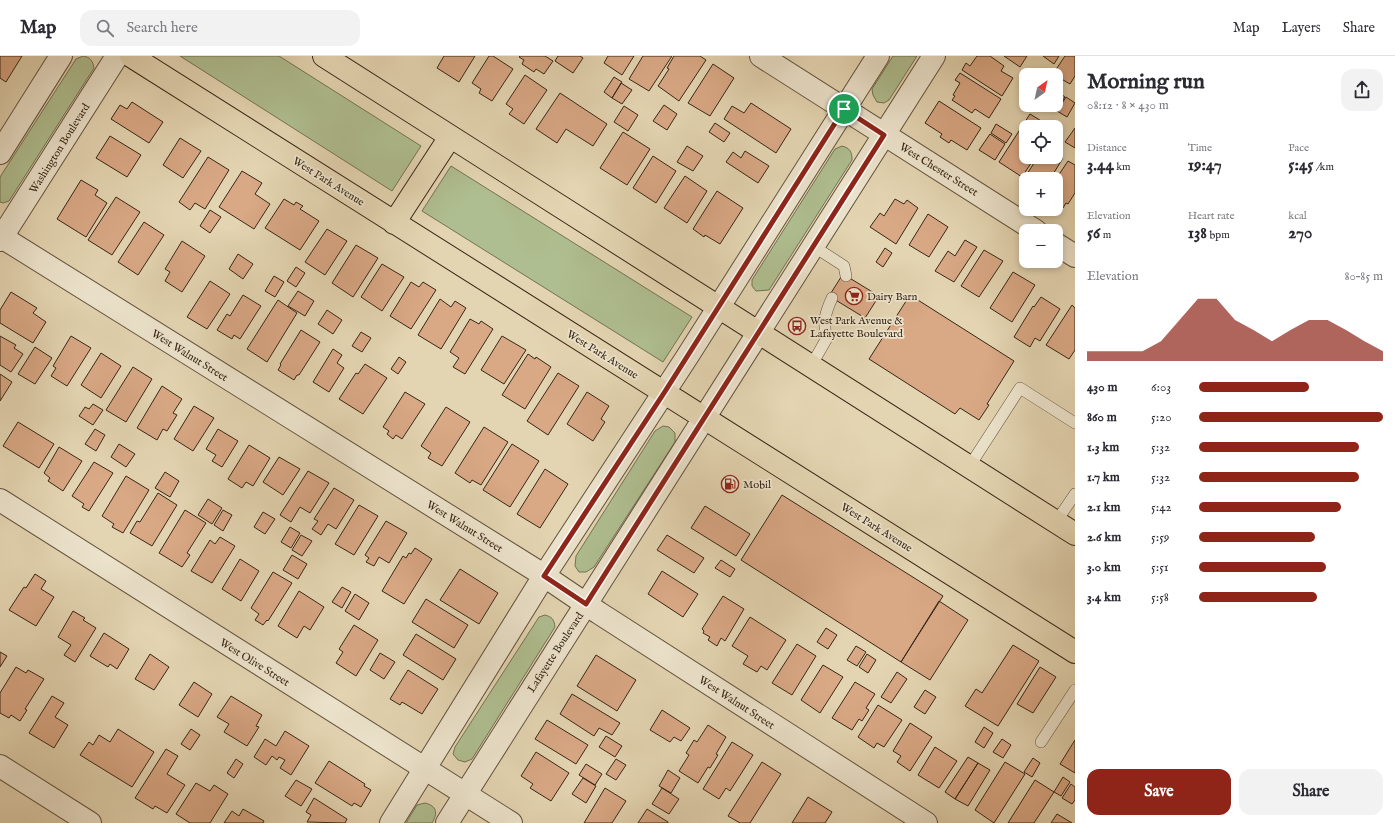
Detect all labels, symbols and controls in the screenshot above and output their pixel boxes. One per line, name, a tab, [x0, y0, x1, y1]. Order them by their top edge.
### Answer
search box	[80, 10, 360, 46]
text: Map	[20, 16, 56, 40]
icon: search	[94, 17, 116, 39]
text: Search here	[126, 18, 198, 37]
text: Map	[1233, 19, 1260, 37]
text: Layers	[1282, 19, 1321, 37]
text: Share	[1343, 19, 1375, 37]
north arrow	[1019, 68, 1063, 112]
map controls	[1019, 68, 1063, 268]
text: Morning run	[1087, 68, 1205, 96]
button: share	[1341, 69, 1383, 111]
pin	[827, 92, 861, 126]
text: 08:12 · 8 × 430 m	[1087, 97, 1169, 114]
icon: arrive	[833, 98, 855, 120]
street label: Washington Boulevard	[27, 101, 93, 196]
button: locate	[1019, 120, 1063, 164]
street label: West Chester Street	[896, 140, 981, 200]
text: Distance	[1087, 141, 1127, 155]
text: Time	[1188, 141, 1212, 155]
text: Pace	[1288, 141, 1309, 155]
street label: West Park Avenue	[290, 154, 367, 210]
text: 3.44	[1087, 155, 1114, 176]
text: 19:47	[1188, 155, 1222, 176]
text: 5:45	[1288, 155, 1313, 176]
text: km	[1114, 160, 1131, 174]
text: /km	[1313, 160, 1334, 174]
button: +	[1019, 172, 1063, 216]
text: Elevation	[1087, 209, 1131, 223]
text: Heart rate	[1188, 209, 1235, 223]
text: kcal	[1288, 209, 1307, 223]
text: 56	[1087, 223, 1100, 244]
text: 138	[1188, 223, 1207, 244]
text: 270	[1288, 223, 1312, 244]
button: −	[1019, 224, 1063, 268]
text: m	[1100, 228, 1111, 242]
text: bpm	[1207, 228, 1230, 242]
text: Elevation	[1087, 268, 1139, 285]
text: 80–85 m	[1344, 268, 1383, 285]
supermarket icon: Dairy Barn	[844, 286, 864, 306]
place label: Dairy Barn	[867, 290, 917, 304]
place label: West Park Avenue & Lafayette Boulevard	[810, 314, 903, 341]
bus stop icon: West Park Avenue & Lafayette Boulevard	[787, 316, 807, 336]
street label: West Walnut Street	[149, 327, 231, 385]
street label: West Park Avenue	[564, 327, 641, 383]
text: 430 m	[1087, 379, 1118, 396]
text: 6:03	[1151, 379, 1171, 396]
text: 860 m	[1087, 409, 1117, 426]
text: 5:20	[1151, 409, 1172, 426]
text: 1.3 km	[1087, 439, 1119, 456]
text: 5:32	[1151, 439, 1170, 456]
text: 1.7 km	[1087, 469, 1120, 486]
text: 5:32	[1151, 469, 1170, 486]
fuel station icon: Mobil	[720, 474, 740, 494]
place label: Mobil	[743, 478, 771, 492]
street label: West Walnut Street	[424, 498, 506, 556]
text: 2.1 km	[1087, 499, 1121, 516]
text: 5:42	[1151, 499, 1172, 516]
street label: West Park Avenue	[838, 500, 915, 556]
text: 2.6 km	[1087, 529, 1121, 546]
text: 5:59	[1151, 529, 1170, 546]
text: 3.0 km	[1087, 559, 1121, 576]
text: 5:51	[1151, 559, 1169, 576]
text: 3.4 km	[1087, 589, 1121, 606]
text: 5:58	[1151, 589, 1169, 606]
street label: Lafayette Boulevard	[525, 610, 587, 695]
street label: West Olive Street	[217, 636, 292, 690]
street label: West Walnut Street	[696, 673, 777, 733]
button: Save	[1087, 769, 1231, 815]
button: Share	[1239, 769, 1383, 815]

